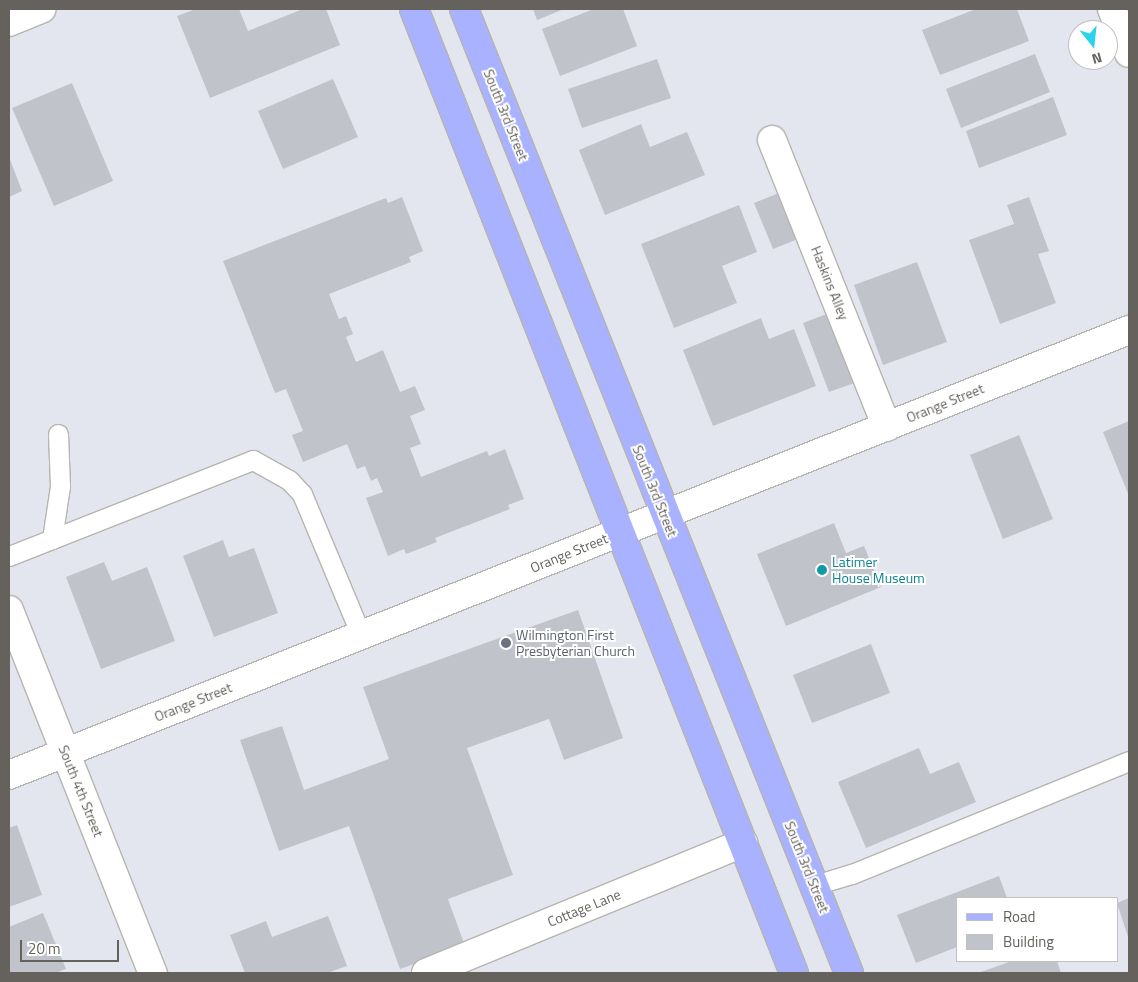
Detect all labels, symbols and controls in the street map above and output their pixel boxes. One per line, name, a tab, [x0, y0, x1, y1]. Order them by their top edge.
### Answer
north arrow	[1068, 20, 1118, 70]
text: N	[1089, 48, 1105, 70]
street label: South 3rd Street	[480, 67, 532, 163]
street label: Haskins Alley	[808, 244, 852, 322]
street label: Orange Street	[904, 380, 986, 426]
street label: South 3rd Street	[629, 443, 681, 539]
street label: Orange Street	[528, 530, 610, 576]
place label: Latimer House Museum	[832, 554, 925, 586]
marker: Latimer House Museum	[816, 564, 828, 576]
place label: Wilmington First Presbyterian Church	[516, 627, 635, 660]
marker: Wilmington First Presbyterian Church	[500, 637, 512, 649]
street label: Orange Street	[152, 679, 234, 725]
street label: South 4th Street	[55, 743, 107, 839]
street label: South 3rd Street	[781, 819, 833, 915]
street label: Cottage Lane	[545, 886, 623, 930]
legend	[956, 897, 1118, 962]
text: Road	[1003, 905, 1035, 928]
scale bar	[22, 930, 121, 962]
text: Building	[1003, 930, 1054, 953]
text: 20 m	[28, 937, 61, 960]

